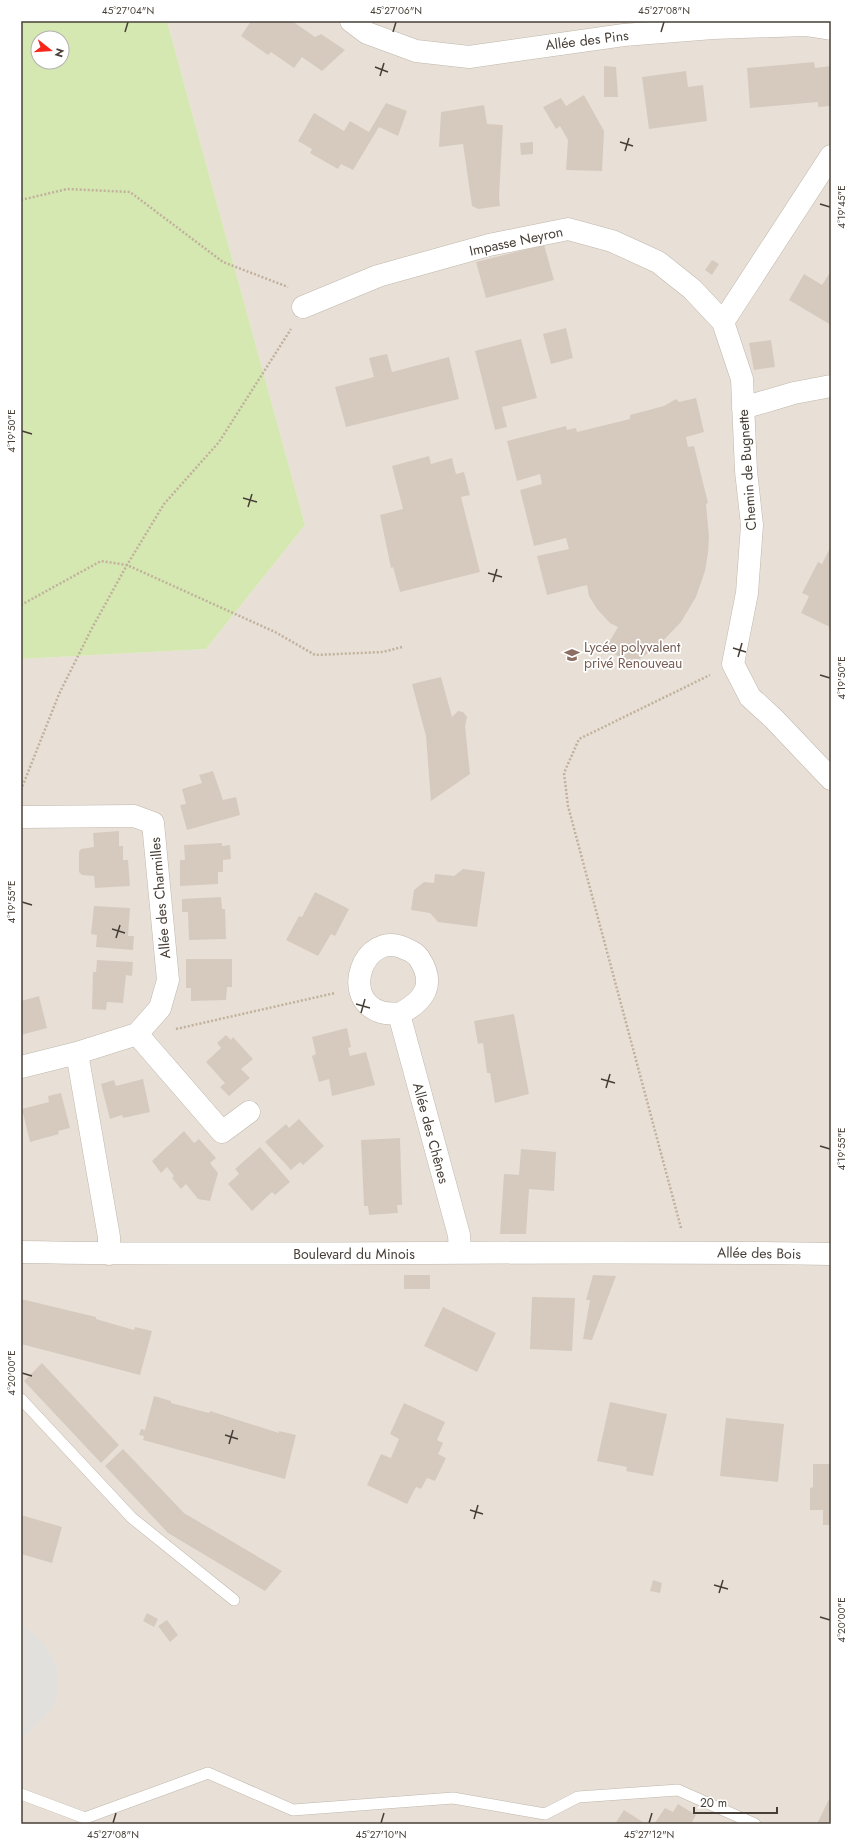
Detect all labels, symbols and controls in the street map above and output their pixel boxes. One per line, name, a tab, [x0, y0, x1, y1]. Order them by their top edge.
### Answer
text: 45°27'04"N	[102, 3, 154, 18]
text: 45°27'06"N	[370, 3, 422, 18]
text: 45°27'08"N	[638, 3, 690, 18]
street label: Allée des Pins	[544, 25, 630, 55]
north arrow	[30, 30, 70, 70]
text: N	[51, 46, 68, 59]
text: 4°19'45"E	[834, 185, 849, 229]
street label: Impasse Neyron	[467, 221, 565, 261]
text: 4°19'50"E	[4, 409, 19, 453]
street label: Chemin de Bugnette	[733, 409, 761, 531]
place label: Lycée polyvalent privé Renouveau	[584, 637, 682, 673]
school or university icon: Lycée polyvalent privé Renouveau	[563, 646, 581, 664]
text: 4°19'50"E	[834, 656, 849, 700]
street label: Allée des Charmilles	[145, 836, 175, 959]
text: 4°19'55"E	[4, 880, 19, 924]
street label: Allée des Chênes	[408, 1080, 454, 1186]
text: 4°19'55"E	[834, 1127, 849, 1171]
street label: Allée des Bois	[717, 1242, 802, 1264]
street label: Boulevard du Minois	[293, 1244, 415, 1264]
text: 4°20'00"E	[4, 1350, 19, 1396]
text: 4°20'00"E	[834, 1597, 849, 1643]
scale bar	[694, 1789, 777, 1815]
text: 20 m	[700, 1794, 727, 1812]
text: 45°27'08"N	[87, 1827, 139, 1842]
text: 45°27'10"N	[356, 1827, 406, 1842]
text: 45°27'12"N	[624, 1827, 674, 1842]

